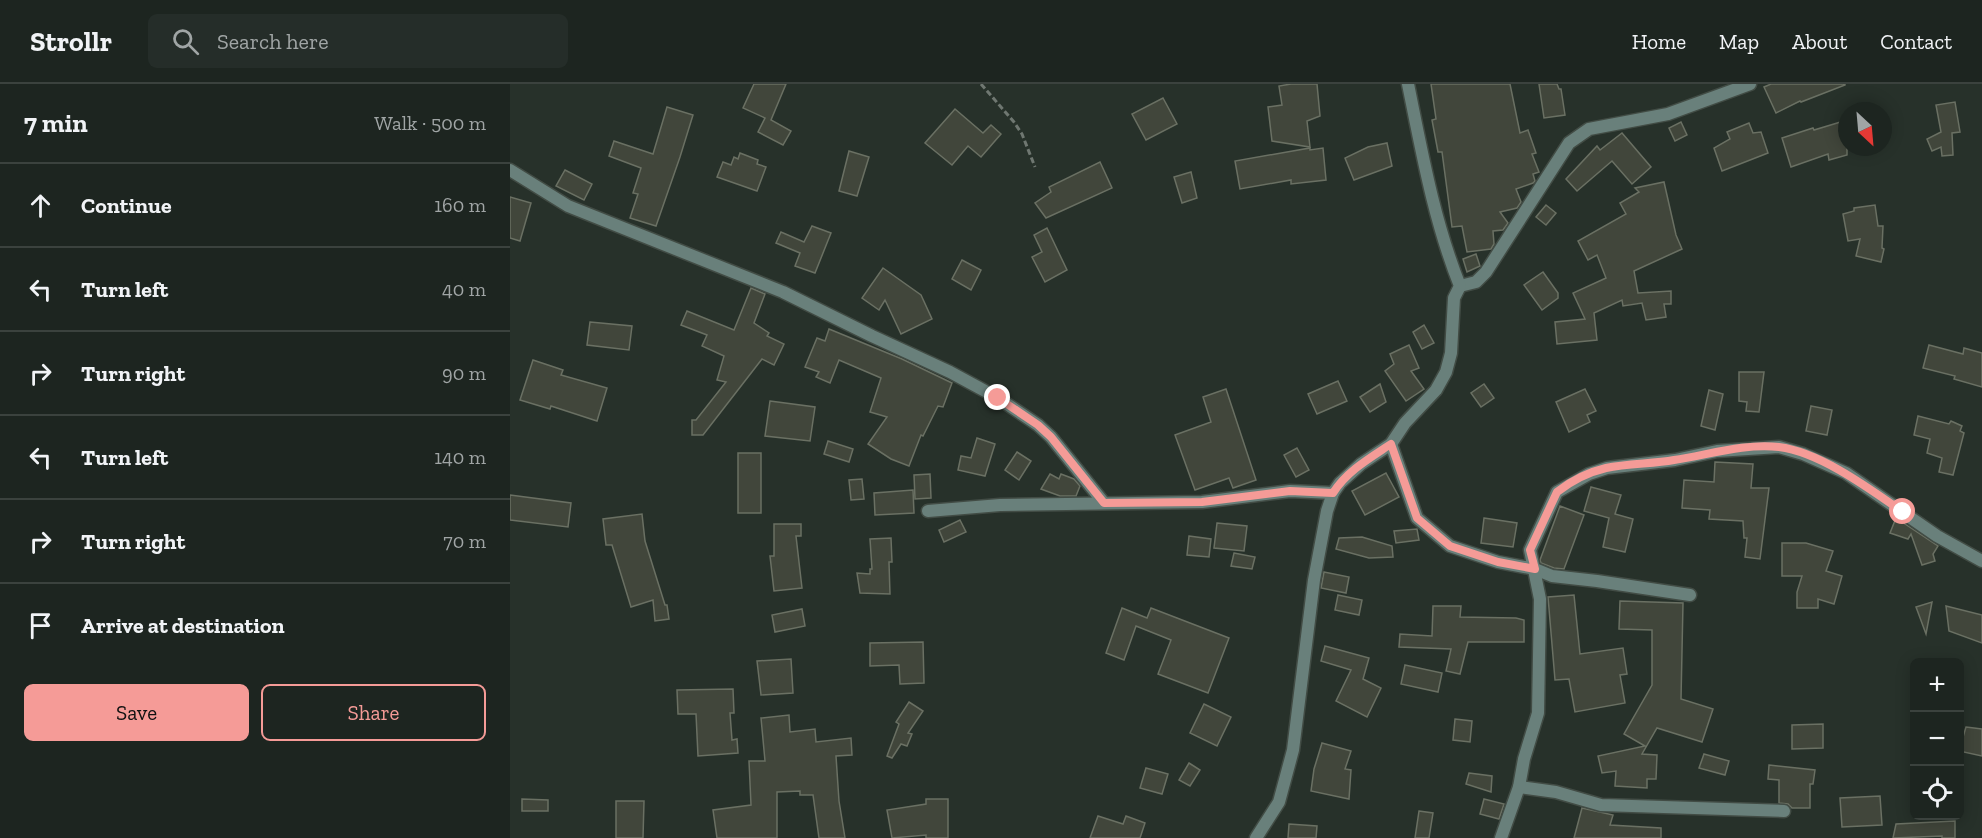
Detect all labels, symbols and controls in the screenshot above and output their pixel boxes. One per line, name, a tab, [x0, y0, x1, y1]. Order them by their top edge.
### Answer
search box	[148, 14, 568, 68]
text: Strollr	[30, 25, 112, 58]
icon: search	[169, 25, 202, 58]
text: Search here	[217, 28, 328, 55]
text: Home	[1632, 29, 1686, 54]
text: Map	[1719, 29, 1759, 54]
text: About	[1792, 29, 1847, 54]
text: Contact	[1880, 29, 1952, 54]
north arrow	[1838, 102, 1892, 156]
text: 7 min	[24, 107, 88, 139]
text: Walk · 500 m	[374, 111, 486, 135]
icon: ahead	[24, 189, 57, 222]
text: Continue	[81, 192, 172, 219]
text: 160 m	[434, 193, 486, 217]
icon: left	[24, 273, 57, 306]
text: Turn left	[81, 276, 168, 303]
text: 40 m	[442, 277, 486, 301]
icon: right	[24, 357, 57, 390]
text: Turn right	[81, 360, 185, 387]
text: 90 m	[442, 361, 486, 385]
route end	[984, 384, 1010, 410]
icon: left	[24, 441, 57, 474]
text: Turn left	[81, 444, 168, 471]
text: 140 m	[434, 445, 486, 469]
route start	[1889, 498, 1915, 524]
icon: right	[24, 525, 57, 558]
text: Turn right	[81, 528, 185, 555]
text: 70 m	[443, 529, 486, 553]
icon: arrive	[24, 609, 57, 642]
text: Arrive at destination	[81, 612, 284, 639]
map controls	[1910, 658, 1964, 820]
button: +	[1910, 658, 1964, 712]
button: Save	[24, 684, 249, 741]
button: Share	[261, 684, 486, 741]
button: −	[1910, 712, 1964, 766]
button: locate	[1910, 766, 1964, 820]

